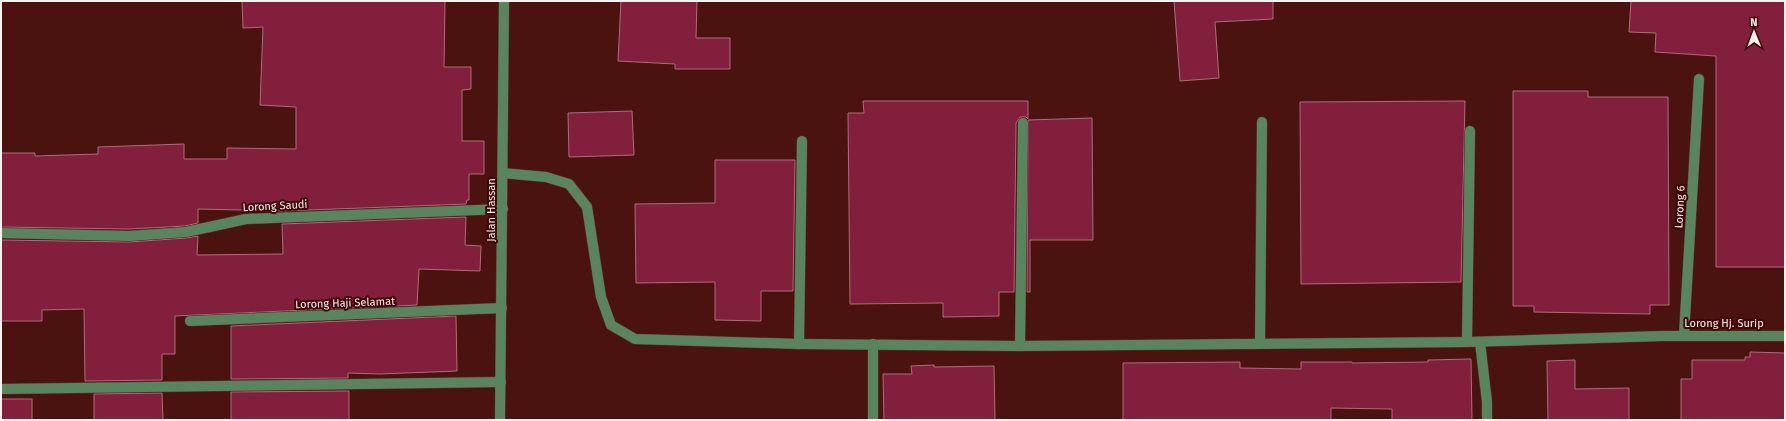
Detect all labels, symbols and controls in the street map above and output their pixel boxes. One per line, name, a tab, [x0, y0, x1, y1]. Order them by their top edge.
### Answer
north arrow	[1734, 12, 1774, 52]
text: N	[1750, 16, 1758, 29]
street label: Jalan Hassan	[485, 178, 498, 242]
street label: Lorong 6	[1672, 185, 1688, 229]
street label: Lorong Saudi	[242, 198, 308, 214]
street label: Lorong Haji Selamat	[295, 295, 395, 311]
street label: Lorong Hj. Surip	[1684, 317, 1764, 330]

